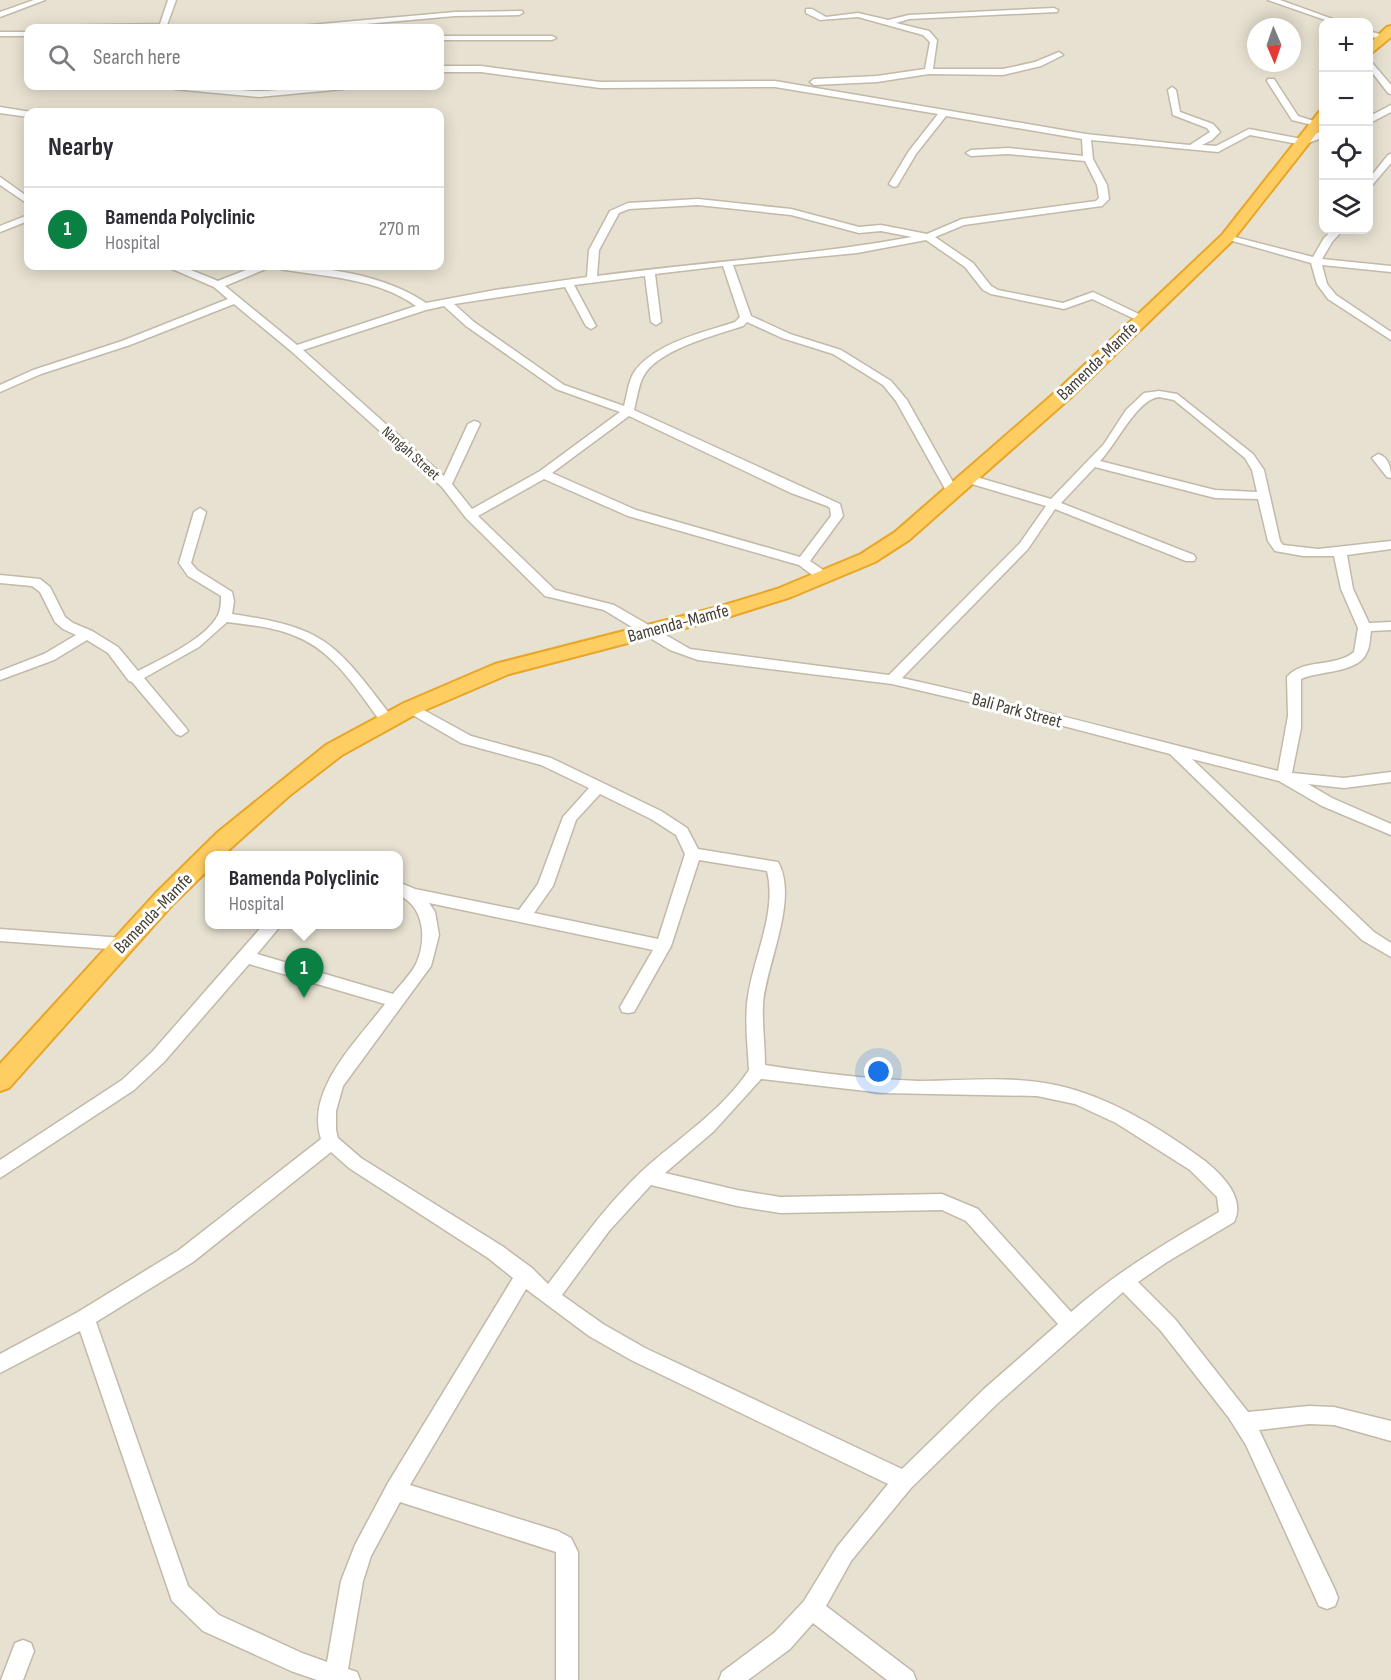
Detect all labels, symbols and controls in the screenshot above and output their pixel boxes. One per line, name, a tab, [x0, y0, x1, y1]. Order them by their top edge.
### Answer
north arrow	[1247, 18, 1301, 72]
map controls	[1319, 18, 1373, 234]
button: +	[1319, 18, 1373, 72]
search box	[24, 24, 444, 90]
icon: search	[45, 41, 78, 74]
text: Search here	[93, 44, 180, 71]
button: −	[1319, 72, 1373, 126]
button: locate	[1319, 126, 1373, 180]
text: Nearby	[48, 132, 114, 163]
button: layers	[1319, 180, 1373, 234]
text: Bamenda Polyclinic	[105, 204, 255, 231]
text: 1	[64, 217, 71, 241]
text: 270 m	[379, 217, 420, 241]
text: Hospital	[105, 231, 160, 255]
street label: Bamenda-Mamfe	[1053, 318, 1142, 405]
street label: Nangah Street	[378, 422, 444, 485]
street label: Bamenda-Mamfe	[625, 600, 731, 647]
street label: Bali Park Street	[970, 688, 1065, 733]
popup	[205, 851, 403, 929]
text: Bamenda Polyclinic	[229, 865, 379, 892]
street label: Bamenda-Mamfe	[110, 869, 197, 958]
text: Hospital	[229, 892, 284, 916]
pin: 1	[284, 948, 324, 998]
your location	[864, 1057, 893, 1086]

